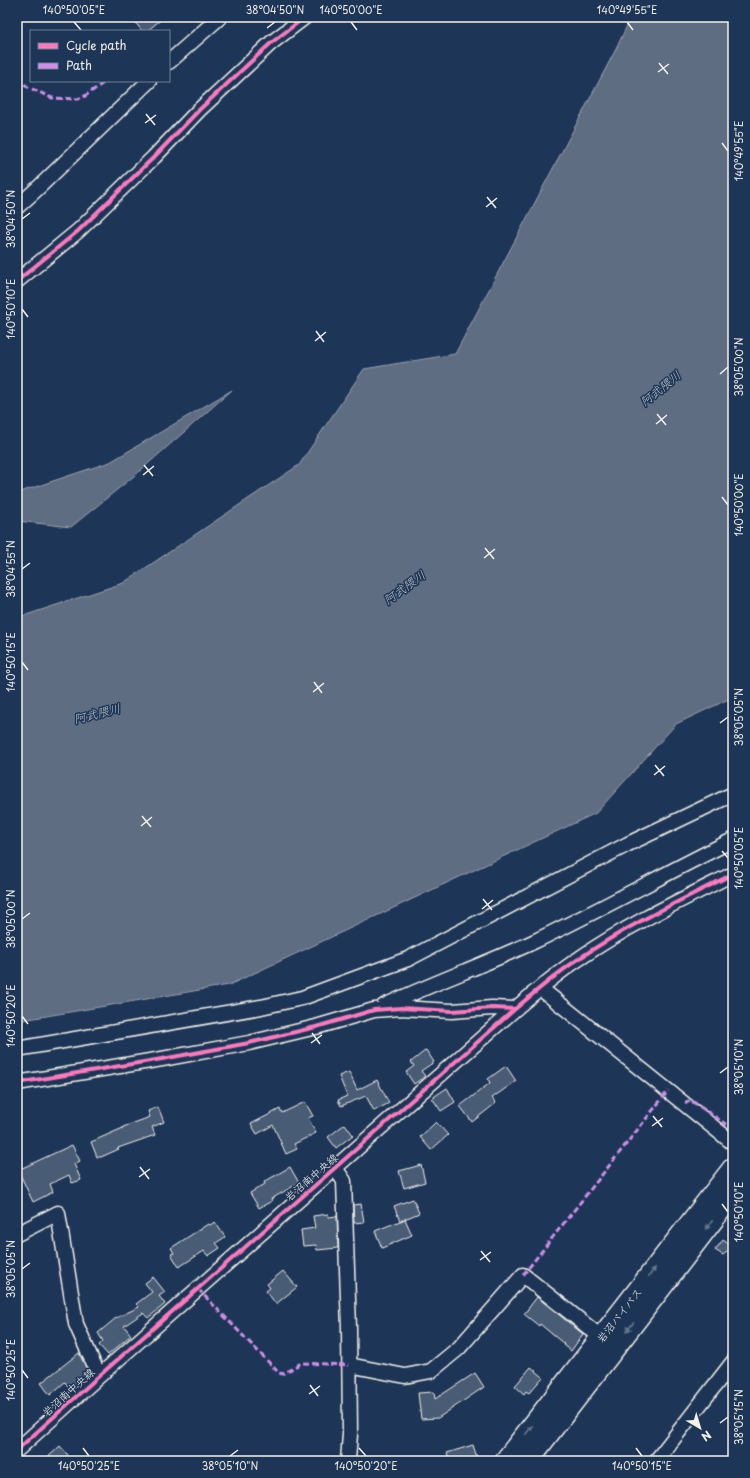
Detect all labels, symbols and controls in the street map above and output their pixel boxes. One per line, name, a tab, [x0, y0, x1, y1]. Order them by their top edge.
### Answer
text: 140°50'05"E	[43, 2, 105, 17]
text: 38°04'50"N	[246, 2, 304, 17]
text: 140°50'00"E	[319, 2, 383, 17]
text: 140°49'55"E	[597, 2, 657, 17]
legend	[30, 30, 170, 82]
text: Cycle path	[66, 36, 127, 54]
text: Path	[66, 56, 92, 74]
text: 140°49'55"E	[731, 121, 746, 181]
text: 38°04'50"N	[3, 190, 18, 248]
text: 140°50'10"E	[3, 279, 18, 339]
text: 38°05'00"N	[731, 337, 746, 397]
water label: 阿武隈川	[636, 366, 684, 410]
text: 140°50'00"E	[731, 473, 746, 537]
text: 38°04'55"N	[3, 540, 18, 598]
water label: 阿武隈川	[379, 566, 429, 608]
text: 140°50'15"E	[3, 632, 18, 692]
text: 38°05'05"N	[731, 688, 746, 746]
water label: 阿武隈川	[72, 698, 122, 728]
text: 140°50'05"E	[731, 827, 746, 889]
text: 38°05'00"N	[3, 889, 18, 949]
text: 140°50'20"E	[3, 984, 18, 1048]
text: 38°05'10"N	[731, 1039, 746, 1095]
street label: 岩沼南中央線	[281, 1149, 341, 1205]
text: 140°50'10"E	[731, 1182, 746, 1242]
one-way arrow	[705, 1219, 713, 1230]
text: 38°05'05"N	[3, 1240, 18, 1298]
one-way arrow	[648, 1267, 656, 1278]
street label: 岩沼バイパス	[592, 1284, 646, 1346]
one-way arrow	[625, 1322, 634, 1333]
text: 140°50'25"E	[3, 1339, 18, 1401]
street label: 岩沼南中央線	[38, 1364, 98, 1420]
text: 38°05'15"N	[731, 1389, 746, 1445]
north arrow	[680, 1408, 720, 1448]
one-way arrow	[525, 1425, 534, 1436]
text: N	[698, 1427, 715, 1446]
text: 140°50'25"E	[58, 1458, 120, 1473]
text: 38°05'10"N	[202, 1458, 258, 1473]
text: 140°50'20"E	[334, 1458, 398, 1473]
text: 140°50'15"E	[612, 1458, 672, 1473]

